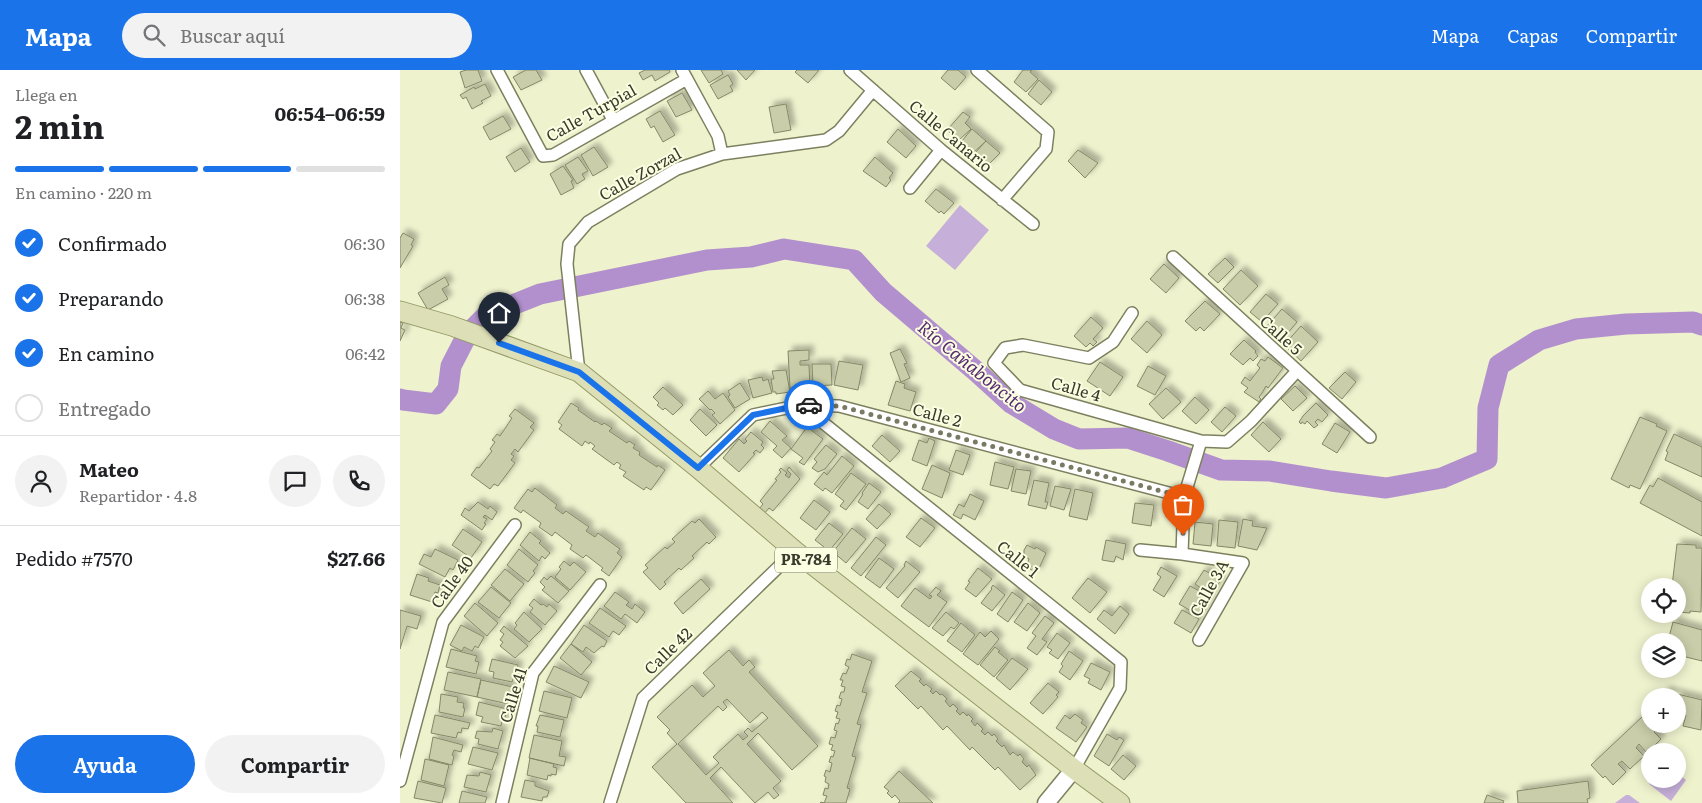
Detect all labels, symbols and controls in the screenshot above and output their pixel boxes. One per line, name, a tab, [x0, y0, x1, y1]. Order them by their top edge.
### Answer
search box	[122, 13, 472, 58]
text: Mapa	[25, 18, 92, 53]
icon: search	[140, 21, 168, 49]
text: Buscar aquí	[180, 21, 285, 49]
text: Mapa	[1431, 22, 1479, 49]
text: Capas	[1507, 22, 1558, 49]
text: Compartir	[1586, 22, 1677, 49]
street label: Calle Turpial	[541, 77, 640, 147]
text: Llega en	[15, 82, 78, 106]
street label: Calle Canario	[905, 93, 999, 177]
text: 06:54–06:59	[275, 99, 385, 127]
text: 2 min	[15, 101, 104, 149]
street label: Calle Zorzal	[594, 141, 685, 206]
text: En camino · 220 m	[15, 180, 152, 204]
icon: check	[15, 229, 43, 257]
text: Confirmado	[58, 229, 167, 257]
text: 06:30	[344, 231, 385, 255]
icon: check	[15, 284, 43, 312]
text: Preparando	[58, 284, 164, 312]
text: 06:38	[345, 286, 385, 310]
pin	[478, 292, 520, 343]
icon: home	[485, 299, 513, 327]
street label: Calle 5	[1255, 309, 1308, 360]
water label: Río Cañaboncito	[913, 313, 1033, 418]
icon: check	[15, 339, 43, 367]
text: En camino	[58, 339, 154, 367]
text: 06:42	[345, 341, 385, 365]
street label: Calle 4	[1049, 370, 1104, 407]
courier	[784, 380, 834, 430]
icon: car	[795, 391, 823, 419]
text: Entregado	[58, 394, 151, 422]
street label: Calle 2	[910, 396, 964, 432]
button: person	[15, 455, 67, 507]
text: Mateo	[79, 455, 139, 483]
button: chat	[269, 455, 321, 507]
button: phone	[333, 455, 385, 507]
text: Repartidor · 4.8	[79, 483, 197, 507]
pin	[1162, 484, 1204, 535]
icon: bag	[1169, 491, 1197, 519]
street label: Calle 1	[992, 534, 1045, 583]
text: Pedido #7570	[15, 544, 133, 572]
text: $27.66	[327, 544, 385, 572]
road number: PR-784	[775, 548, 837, 572]
street label: Calle 40	[424, 550, 478, 613]
street label: Calle 3A	[1183, 554, 1234, 621]
map controls	[1641, 578, 1686, 788]
button: locate	[1641, 578, 1686, 623]
street label: Calle 42	[638, 621, 697, 679]
button: layers	[1641, 633, 1686, 678]
street label: Calle 41	[492, 663, 532, 725]
button: +	[1641, 688, 1686, 733]
button: Ayuda	[15, 735, 195, 793]
button: Compartir	[205, 735, 385, 793]
button: −	[1641, 743, 1686, 788]

